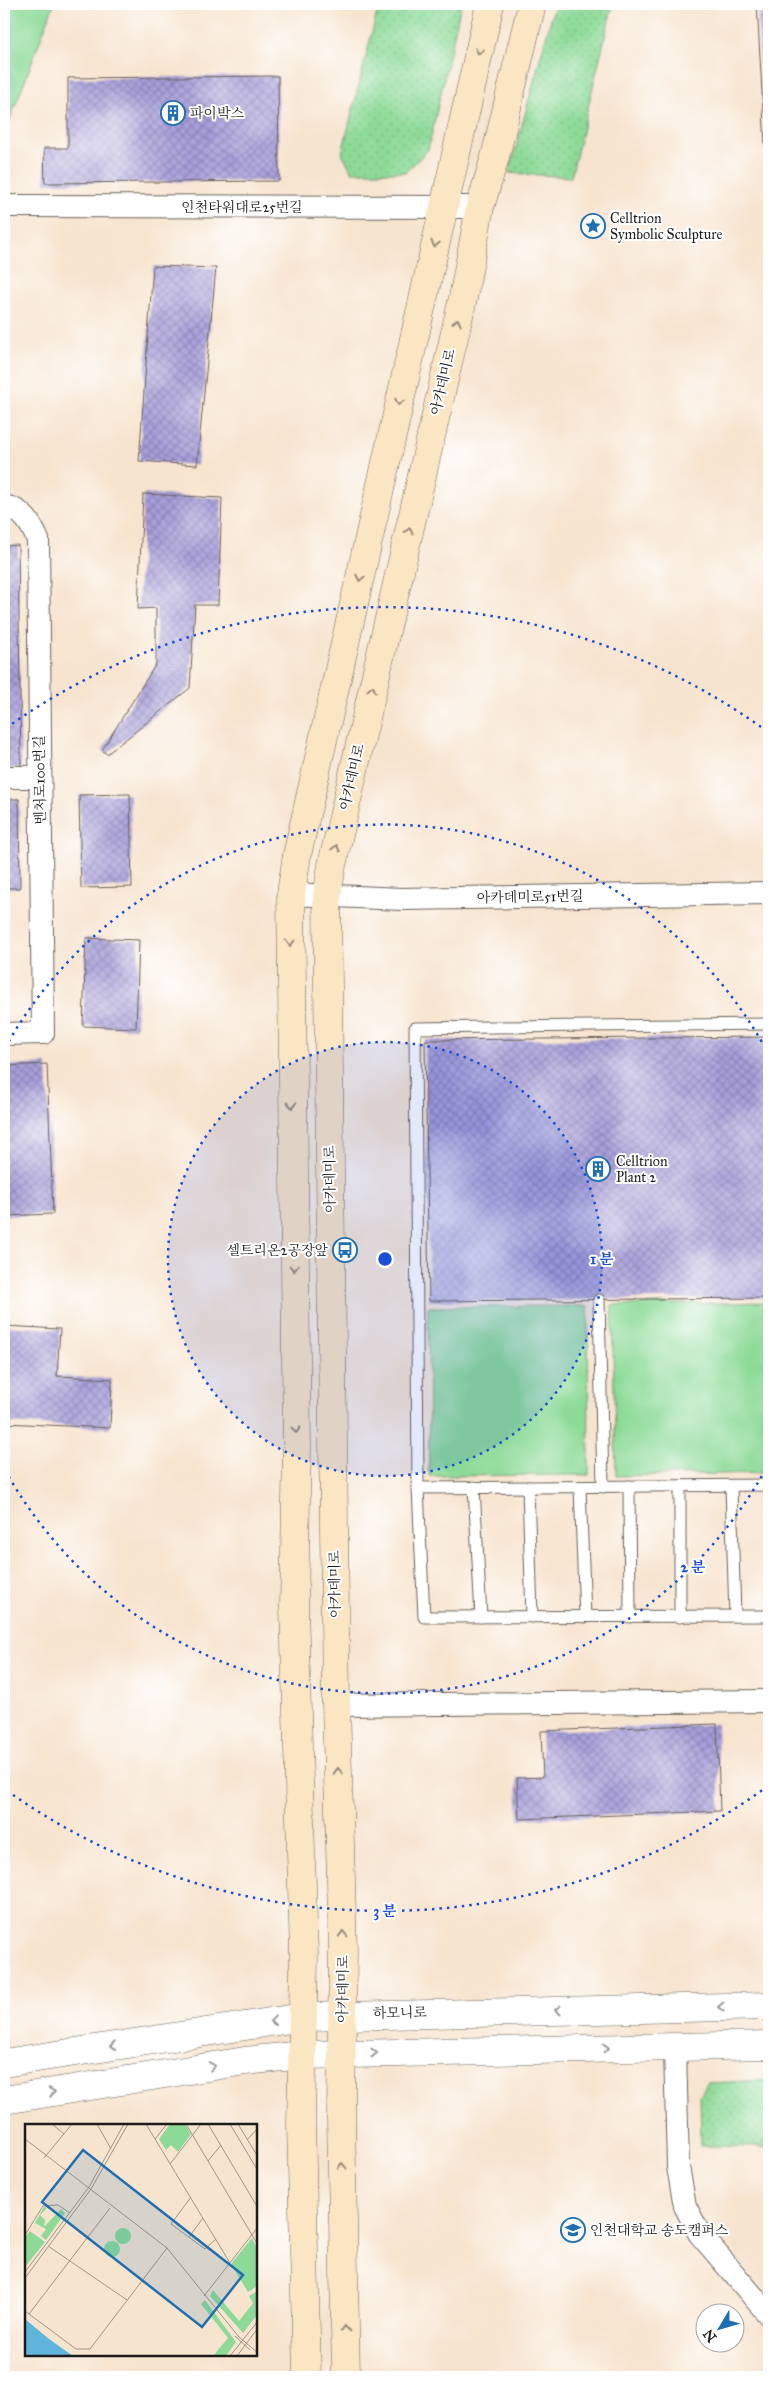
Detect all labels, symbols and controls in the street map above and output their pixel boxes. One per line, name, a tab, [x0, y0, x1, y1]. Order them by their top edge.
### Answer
one-way arrow	[474, 47, 485, 56]
building icon: 파이박스	[160, 100, 186, 126]
place label: 파이박스	[190, 105, 245, 122]
street label: 인천타워대로25번길	[181, 199, 303, 216]
place label: Celltrion Symbolic Sculpture	[610, 210, 722, 243]
place icon: Celltrion Symbolic Sculpture	[580, 213, 606, 239]
one-way arrow	[430, 239, 440, 248]
one-way arrow	[451, 317, 462, 326]
street label: 아카데미로	[427, 347, 459, 417]
one-way arrow	[394, 398, 405, 407]
one-way arrow	[403, 527, 414, 536]
one-way arrow	[355, 573, 366, 582]
one-way arrow	[366, 685, 377, 694]
street label: 벤처로100번길	[31, 735, 49, 825]
street label: 아카데미로	[336, 742, 368, 812]
one-way arrow	[330, 843, 341, 852]
street label: 아카데미로51번길	[477, 888, 583, 906]
one-way arrow	[285, 939, 296, 947]
one-way arrow	[287, 1102, 297, 1110]
street label: 아카데미로	[321, 1145, 339, 1213]
place label: Celltrion Plant 2	[616, 1153, 668, 1186]
building icon: Celltrion Plant 2	[585, 1156, 611, 1182]
bus stop icon: 셀트리온2공장앞	[332, 1237, 358, 1263]
place label: 셀트리온2공장앞	[226, 1242, 328, 1259]
centre of rings	[376, 1250, 394, 1268]
text: 1 분	[590, 1250, 614, 1268]
one-way arrow	[289, 1264, 300, 1272]
one-way arrow	[291, 1427, 302, 1435]
street label: 아카데미로	[326, 1550, 344, 1618]
text: 2 분	[680, 1558, 706, 1576]
one-way arrow	[333, 1767, 344, 1775]
text: 3 분	[373, 1902, 397, 1921]
one-way arrow	[338, 1929, 348, 1937]
street label: 아카데미로	[334, 1955, 352, 2023]
one-way arrow	[716, 2002, 724, 2012]
street label: 하모니로	[373, 2004, 428, 2022]
one-way arrow	[554, 2005, 562, 2015]
one-way arrow	[269, 2015, 277, 2026]
one-way arrow	[108, 2040, 117, 2050]
one-way arrow	[603, 2043, 611, 2053]
one-way arrow	[370, 2048, 378, 2058]
one-way arrow	[208, 2062, 217, 2072]
one-way arrow	[48, 2087, 56, 2098]
inset map	[25, 2124, 258, 2356]
one-way arrow	[337, 2162, 348, 2170]
school or university icon: 인천대학교 송도캠퍼스	[560, 2217, 586, 2243]
place label: 인천대학교 송도캠퍼스	[590, 2222, 729, 2239]
north arrow	[696, 2304, 746, 2354]
one-way arrow	[340, 2324, 350, 2332]
text: N	[700, 2326, 721, 2346]

